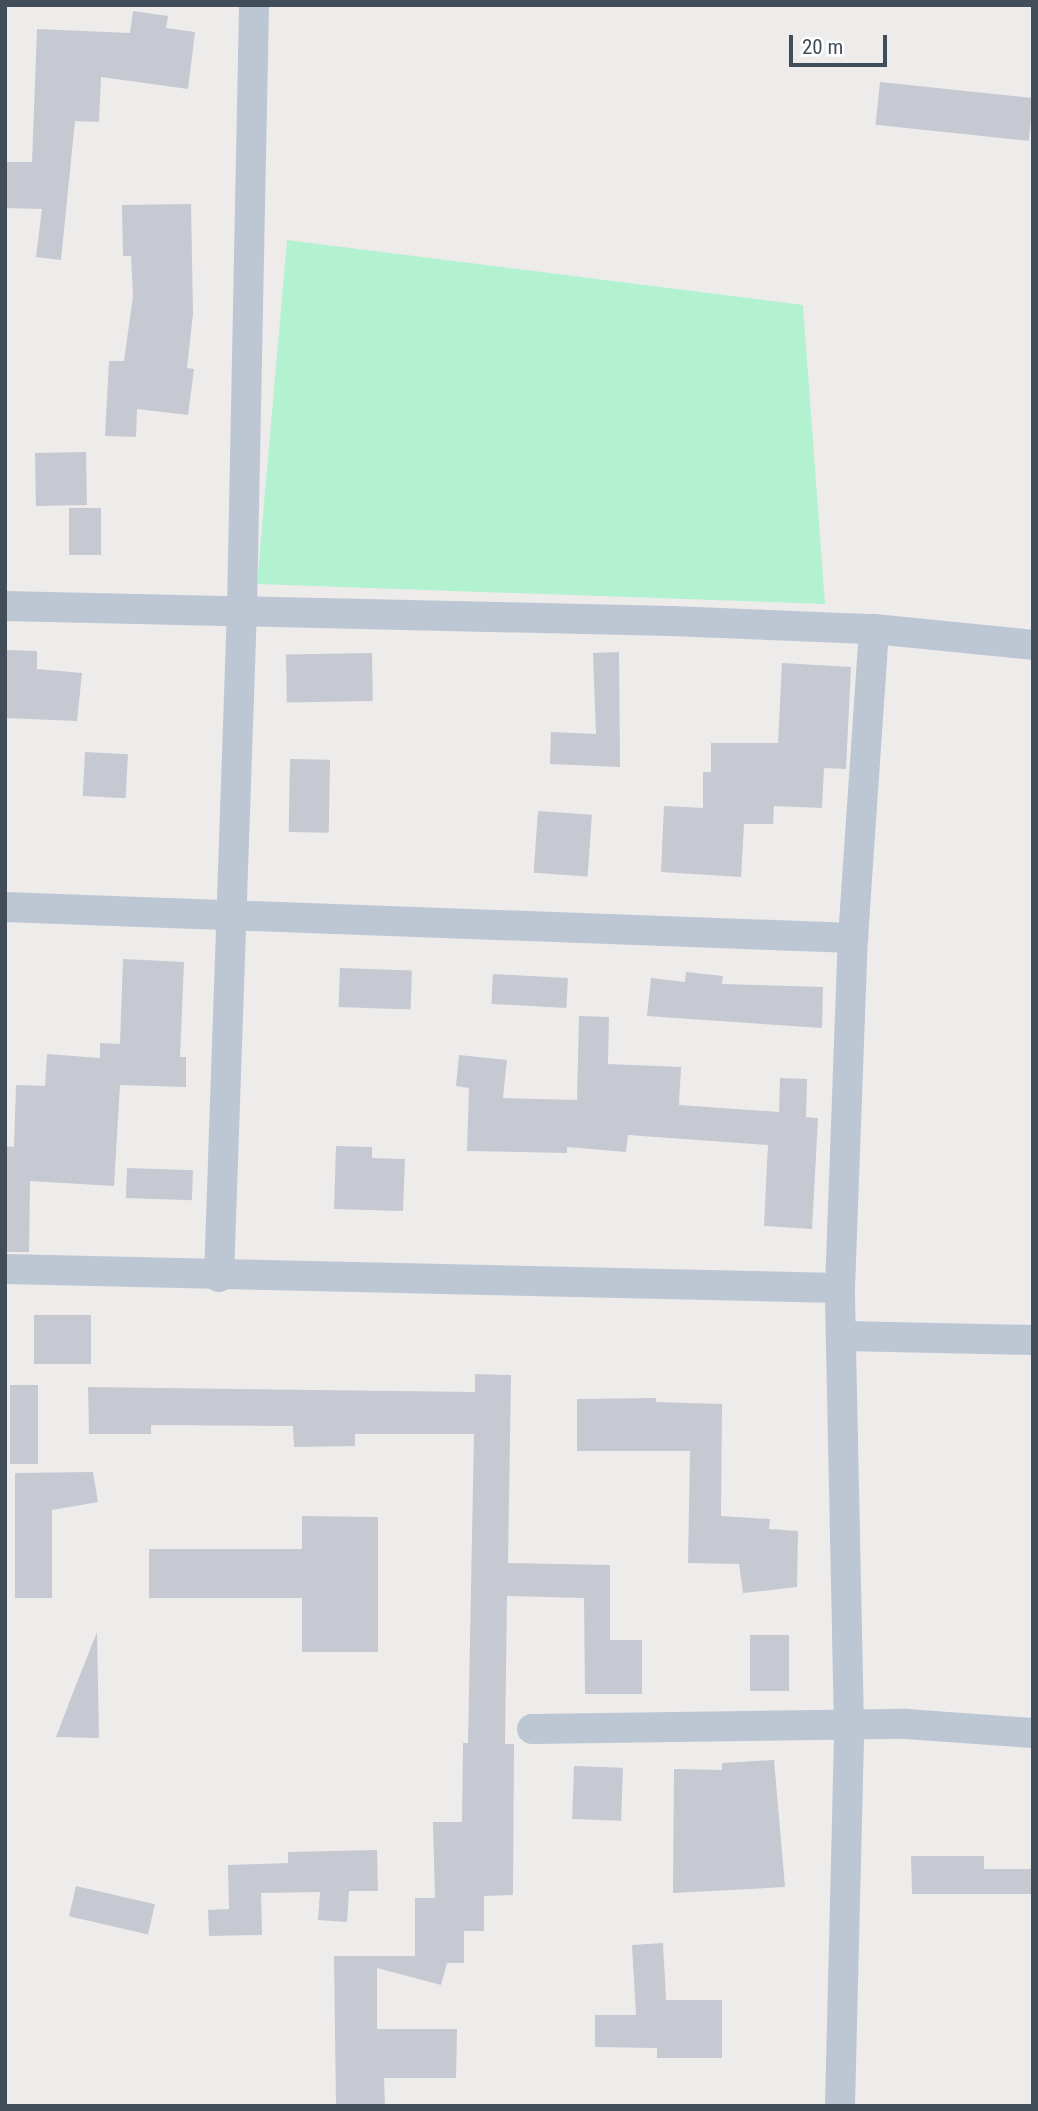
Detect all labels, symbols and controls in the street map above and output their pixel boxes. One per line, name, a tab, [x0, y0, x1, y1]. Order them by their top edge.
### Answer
scale bar	[793, 21, 891, 65]
text: 20 m	[802, 35, 843, 59]

